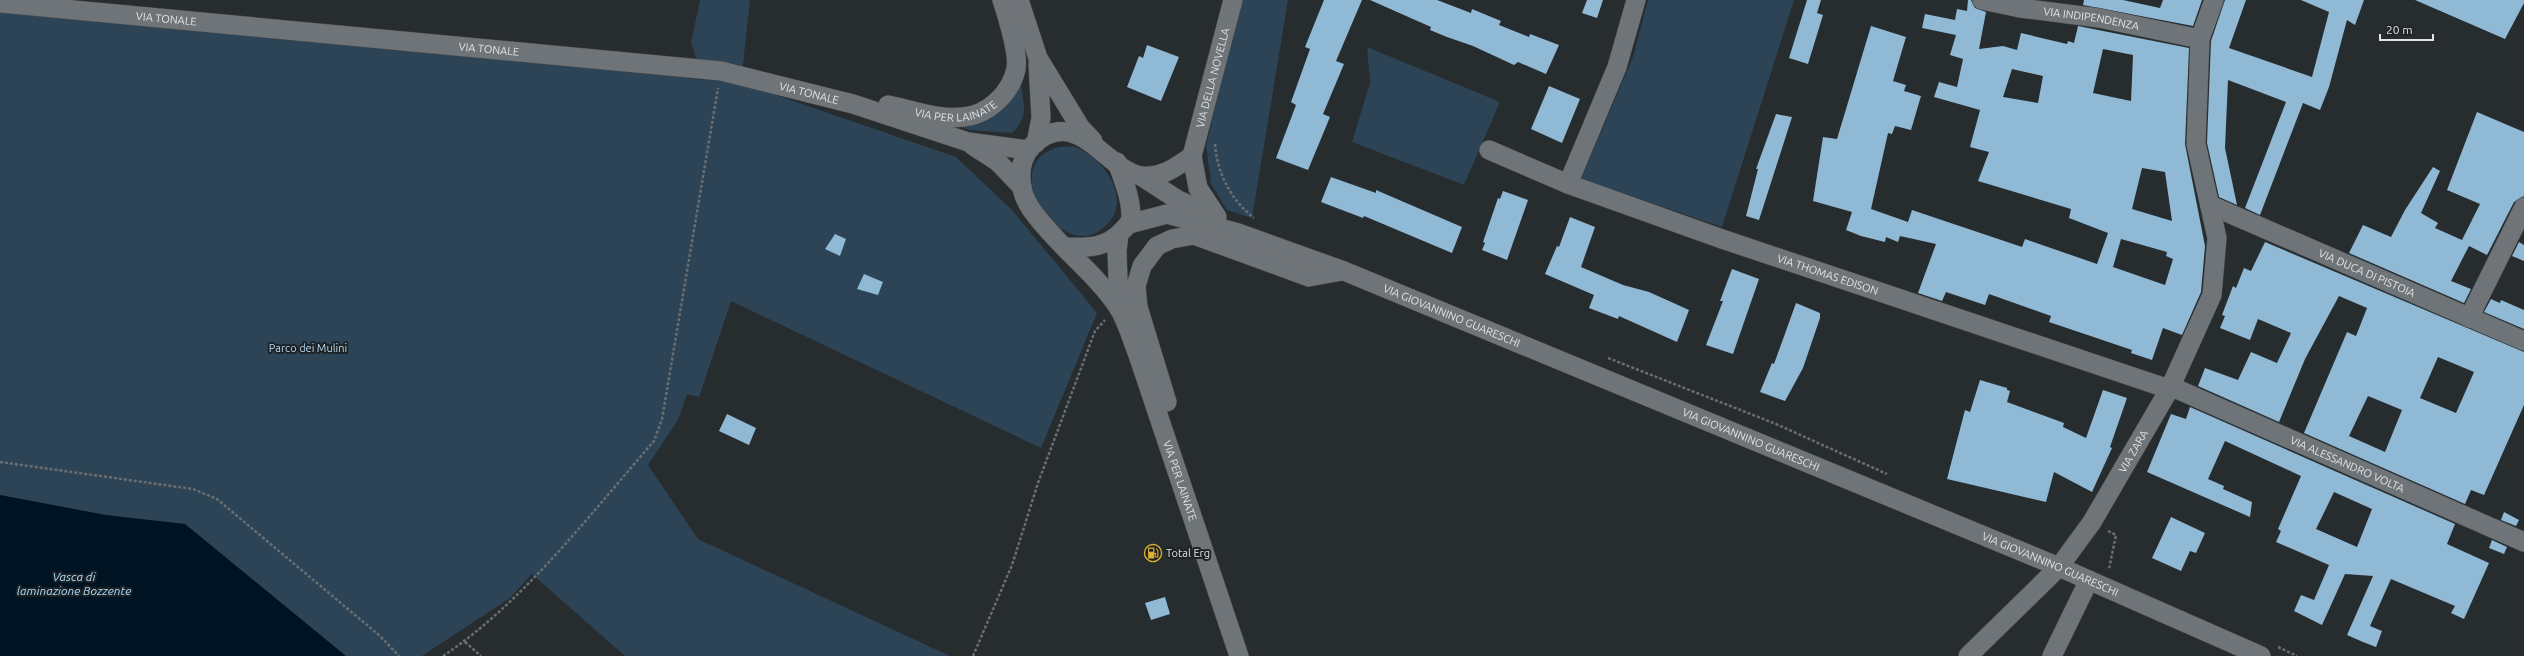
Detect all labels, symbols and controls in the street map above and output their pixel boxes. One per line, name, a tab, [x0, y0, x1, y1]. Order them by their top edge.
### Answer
street label: VIA INDIPENDENZA	[2043, 5, 2141, 32]
street label: VIA TONALE	[135, 10, 197, 28]
scale bar	[2380, 16, 2433, 42]
text: 20 m	[2386, 23, 2413, 36]
street label: VIA DELLA NOVELLA	[1194, 26, 1232, 129]
street label: VIA TONALE	[458, 40, 520, 58]
street label: VIA TONALE	[778, 80, 840, 106]
street label: VIA PER LAINATE	[914, 98, 999, 124]
street label: VIA DUCA DI PISTOIA	[2317, 247, 2418, 300]
street label: VIA THOMAS EDISON	[1776, 252, 1880, 297]
street label: VIA GIOVANNINO GUARESCHI	[1381, 282, 1522, 349]
park label: Parco dei Mulini	[269, 342, 347, 354]
street label: VIA GIOVANNINO GUARESCHI	[1681, 406, 1821, 473]
street label: VIA ZARA	[2116, 427, 2151, 475]
street label: VIA ALESSANDRO VOLTA	[2289, 434, 2407, 495]
street label: VIA PER LAINATE	[1161, 439, 1199, 522]
street label: VIA GIOVANNINO GUARESCHI	[1980, 530, 2120, 598]
fuel station icon: Total Erg	[1143, 543, 1163, 563]
place label: Total Erg	[1166, 547, 1210, 559]
water label: Vasca di laminazione Bozzente	[17, 570, 131, 597]

